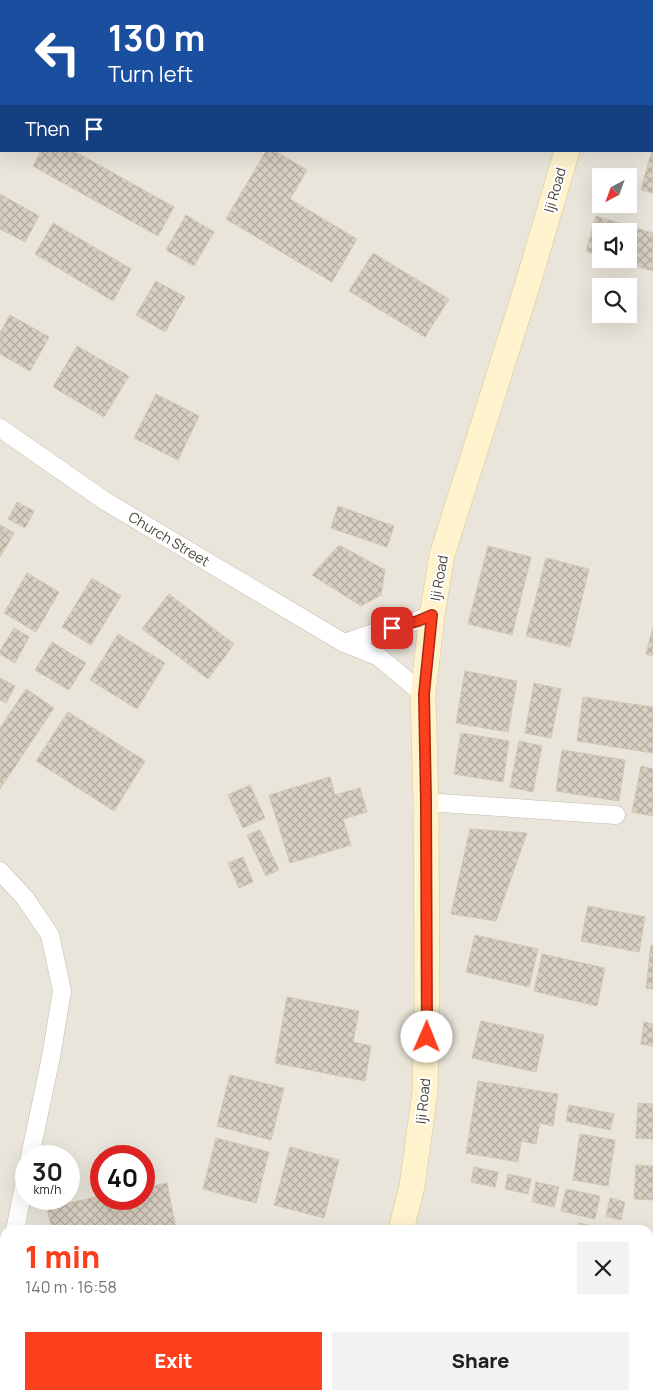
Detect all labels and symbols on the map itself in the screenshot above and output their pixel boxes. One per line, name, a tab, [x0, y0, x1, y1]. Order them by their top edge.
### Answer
street label: Iji Road	[539, 165, 570, 215]
north arrow	[592, 168, 638, 212]
street label: Church Street	[125, 507, 214, 570]
street label: Iji Road	[425, 554, 452, 602]
pin	[371, 607, 413, 649]
position arrow	[400, 1010, 452, 1062]
street label: Iji Road	[411, 1077, 434, 1125]
speed limit sign: 40	[90, 1145, 155, 1210]

